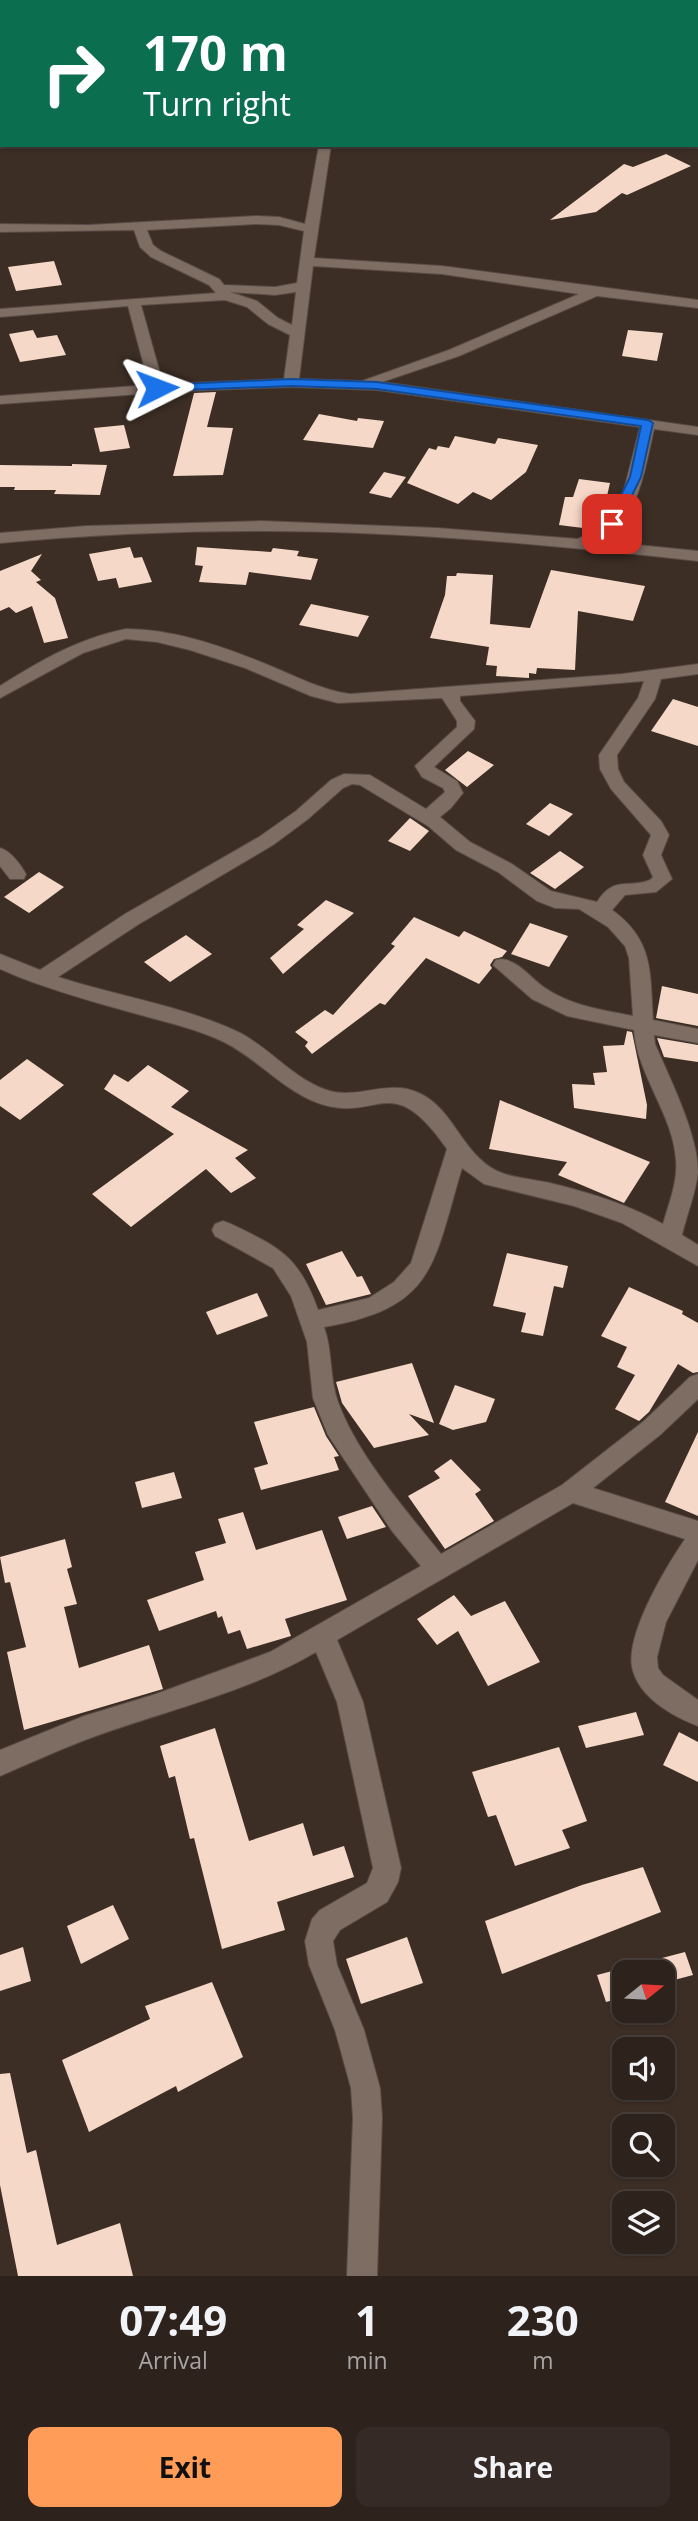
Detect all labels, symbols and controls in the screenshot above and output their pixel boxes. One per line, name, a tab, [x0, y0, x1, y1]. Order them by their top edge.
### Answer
text: 170 m	[143, 19, 288, 85]
icon: right	[28, 28, 119, 119]
text: Turn right	[143, 82, 291, 125]
position arrow	[120, 351, 194, 425]
pin	[582, 494, 642, 554]
icon: arrive	[593, 505, 631, 543]
north arrow	[612, 1960, 676, 2023]
map controls	[612, 1960, 675, 2254]
button: sound	[612, 2037, 675, 2100]
button: search	[612, 2114, 675, 2177]
button: layers	[612, 2191, 675, 2254]
text: 07:49	[119, 2291, 227, 2348]
text: 1	[355, 2291, 379, 2348]
text: 230	[507, 2291, 579, 2348]
text: Arrival	[139, 2344, 208, 2376]
text: min	[346, 2344, 388, 2376]
text: m	[532, 2344, 553, 2376]
button: Exit	[28, 2427, 342, 2507]
button: Share	[356, 2427, 670, 2507]

